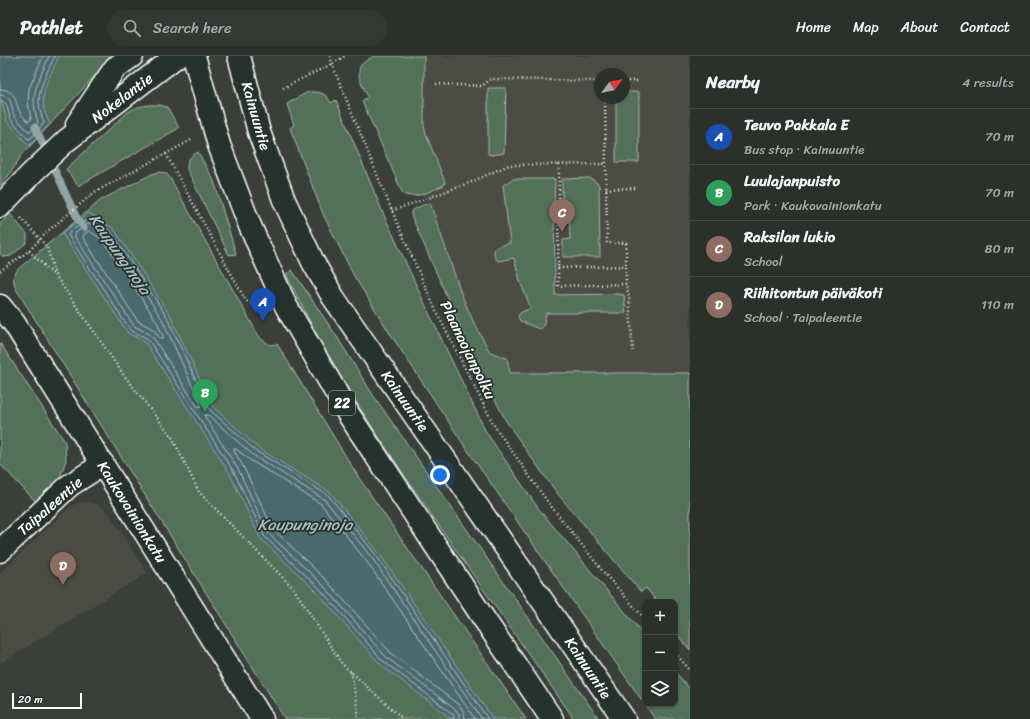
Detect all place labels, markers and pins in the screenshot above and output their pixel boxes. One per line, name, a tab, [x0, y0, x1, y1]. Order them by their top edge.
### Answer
pin: C	[549, 199, 575, 232]
pin: A	[250, 288, 276, 321]
pin: B	[192, 379, 218, 412]
pin: D	[50, 552, 76, 585]

